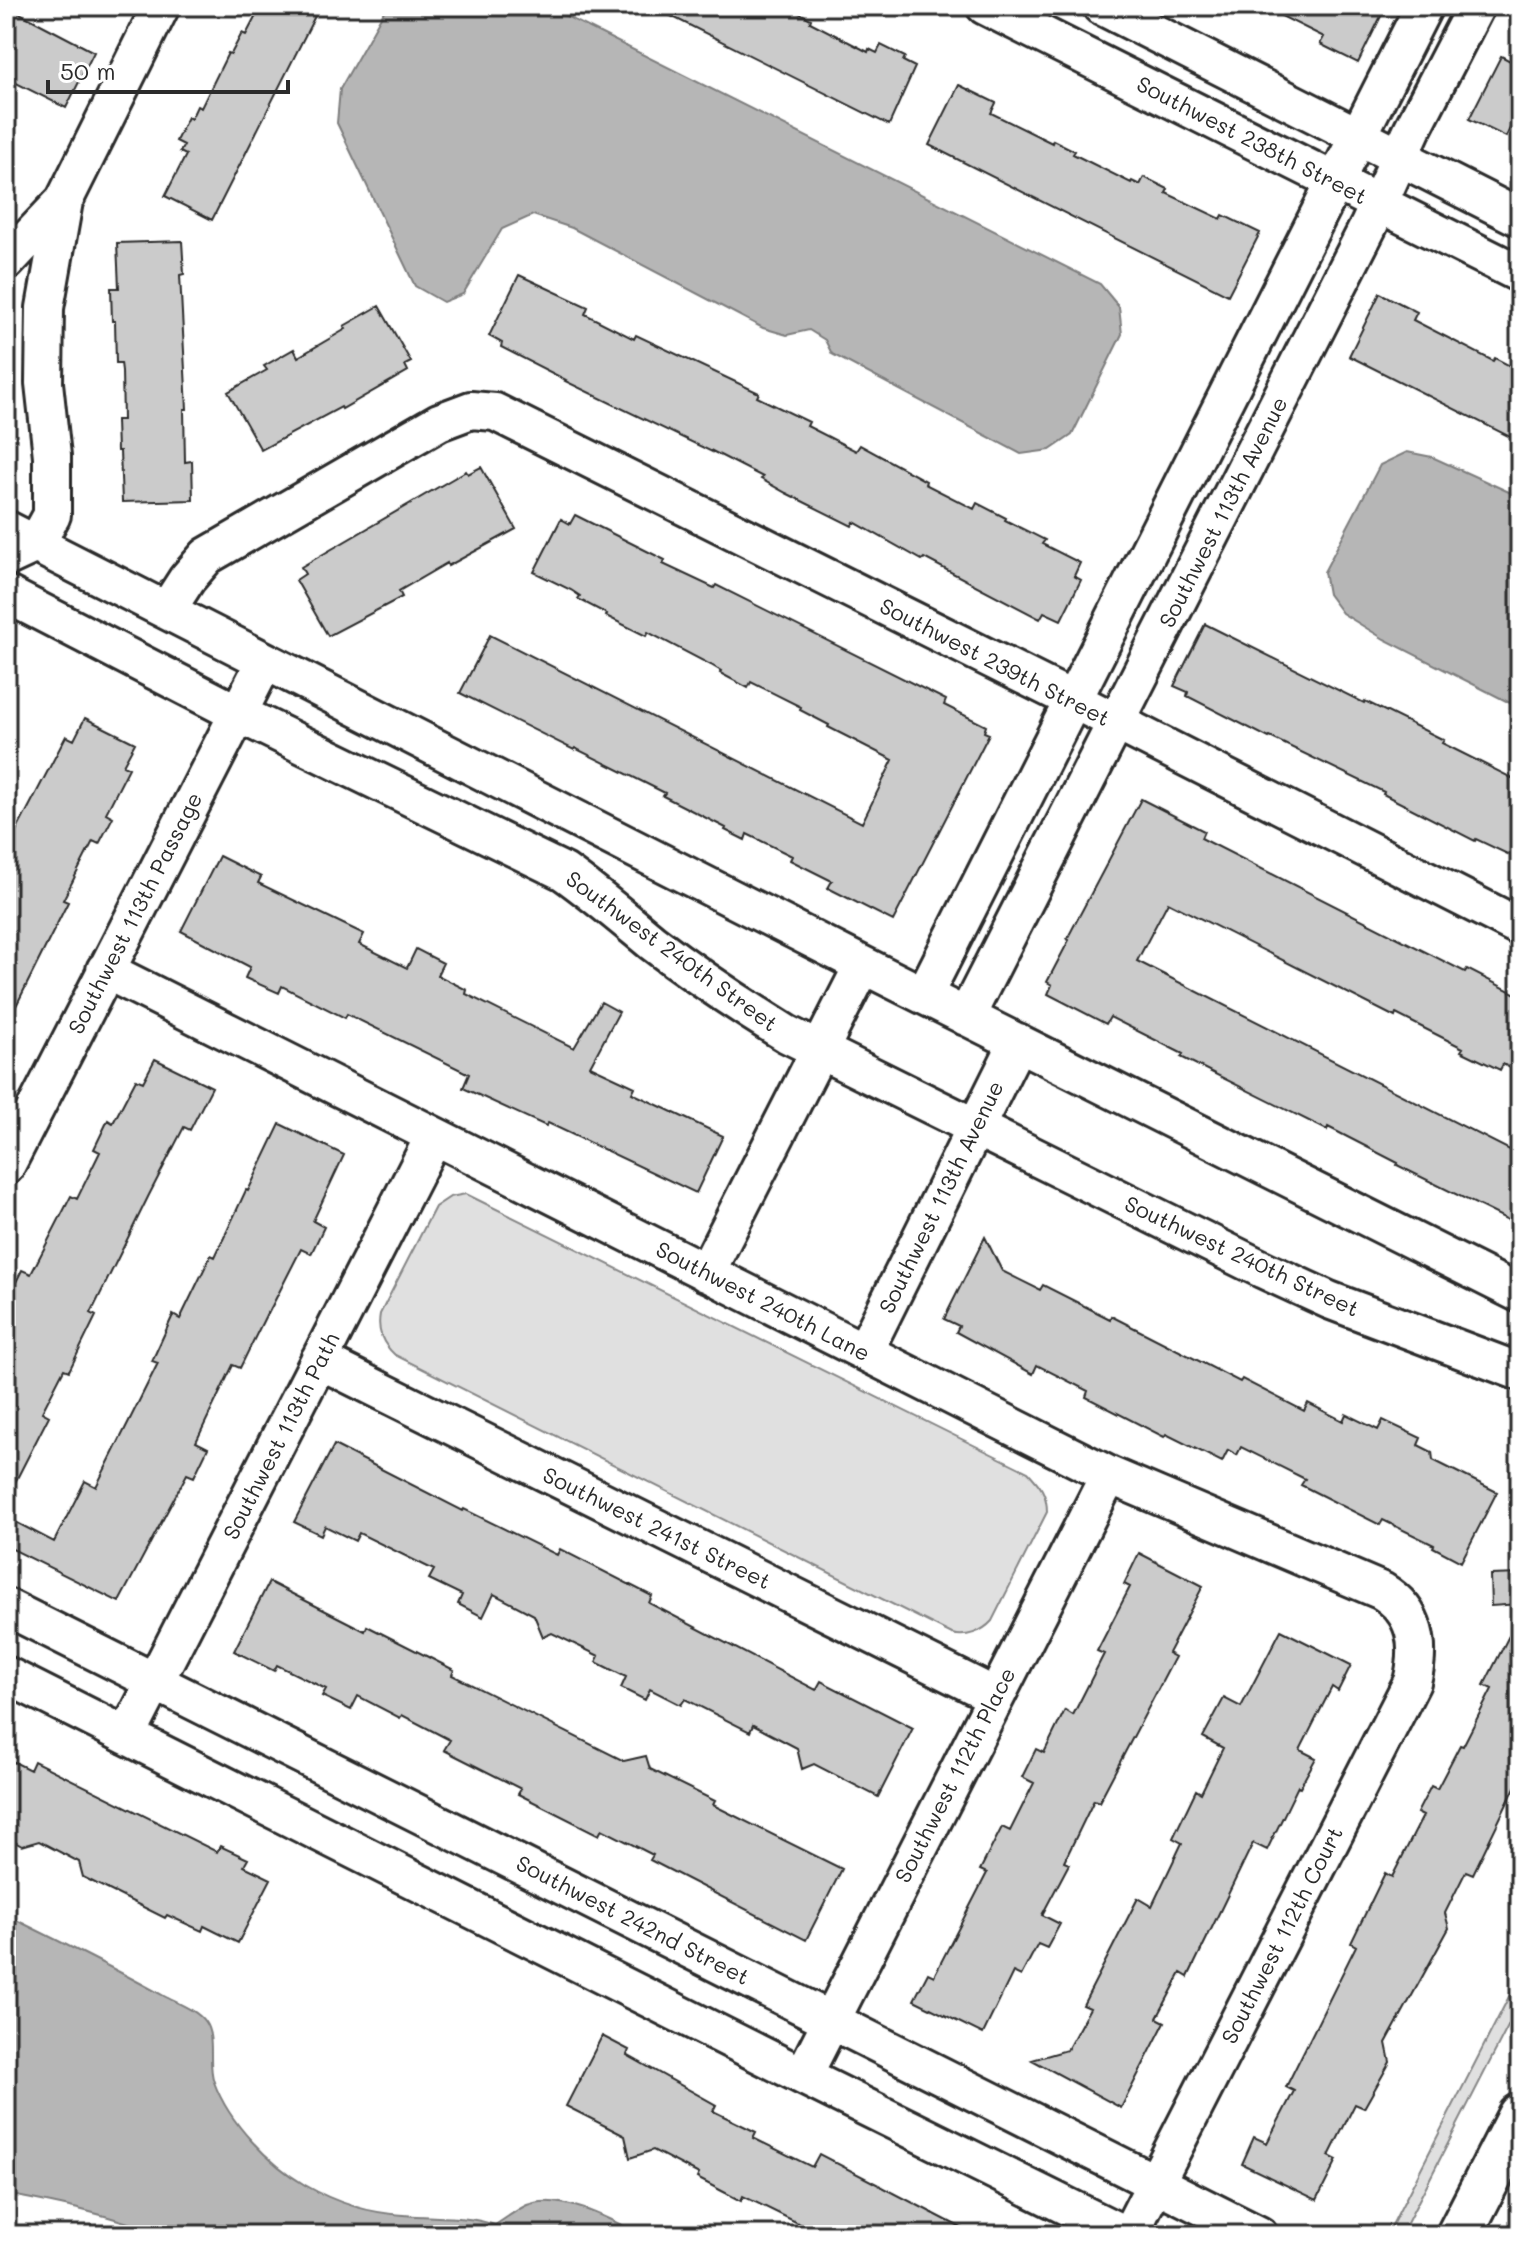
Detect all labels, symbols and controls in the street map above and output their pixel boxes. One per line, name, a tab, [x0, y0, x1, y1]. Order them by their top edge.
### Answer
scale bar	[48, 44, 288, 94]
text: 50 m	[60, 55, 116, 86]
street label: Southwest 238th Street	[1132, 69, 1373, 210]
street label: Southwest 113th Avenue	[1152, 391, 1293, 632]
street label: Southwest 239th Street	[875, 591, 1115, 732]
street label: Southwest 113th Passage	[61, 787, 208, 1039]
street label: Southwest 240th Street	[560, 864, 784, 1037]
street label: Southwest 113th Avenue	[872, 1076, 1010, 1318]
street label: Southwest 240th Street	[1120, 1188, 1364, 1323]
street label: Southwest 240th Lane	[651, 1234, 875, 1367]
street label: Southwest 113th Path	[216, 1327, 345, 1544]
street label: Southwest 241st Street	[538, 1460, 776, 1595]
street label: Southwest 112th Place	[888, 1662, 1021, 1887]
street label: Southwest 112th Court	[1214, 1821, 1349, 2048]
street label: Southwest 242nd Street	[512, 1848, 755, 1991]

